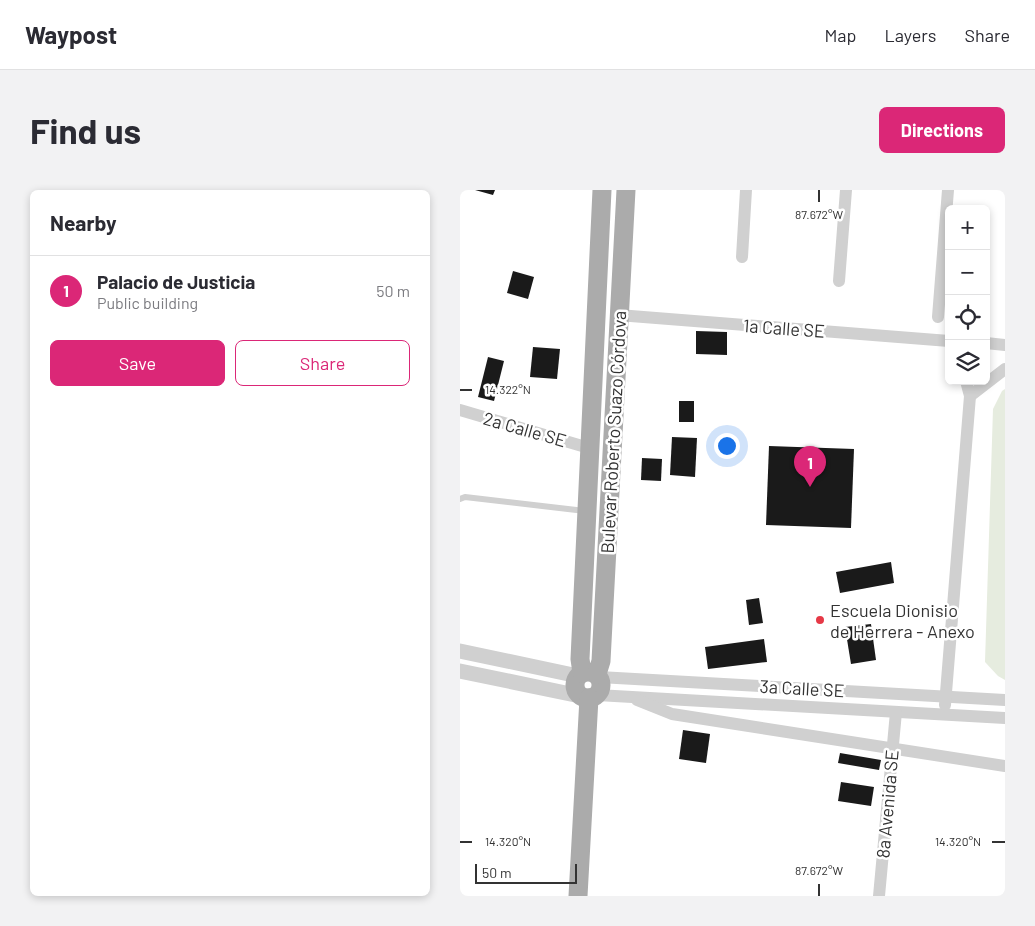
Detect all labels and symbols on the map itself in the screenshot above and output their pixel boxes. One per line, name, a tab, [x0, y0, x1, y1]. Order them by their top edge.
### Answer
text: 87.672°W	[795, 207, 844, 221]
street label: Bulevar Roberto Suazo Córdova	[596, 310, 630, 554]
street label: 1a Calle SE	[742, 314, 826, 342]
text: 14.322°N	[485, 382, 531, 396]
street label: 2a Calle SE	[481, 407, 569, 451]
your location	[714, 433, 740, 459]
pin: 1	[794, 446, 826, 487]
place label: Escuela Dionisio de Herrera - Anexo	[830, 599, 975, 642]
marker: Escuela Dionisio de Herrera - Anexo	[814, 614, 826, 626]
street label: 3a Calle SE	[759, 675, 845, 701]
street label: 8a Avenida SE	[871, 749, 903, 859]
text: 14.320°N	[485, 834, 531, 848]
text: 14.320°N	[935, 834, 981, 848]
scale bar	[475, 861, 578, 884]
text: 87.672°W	[795, 863, 844, 877]

